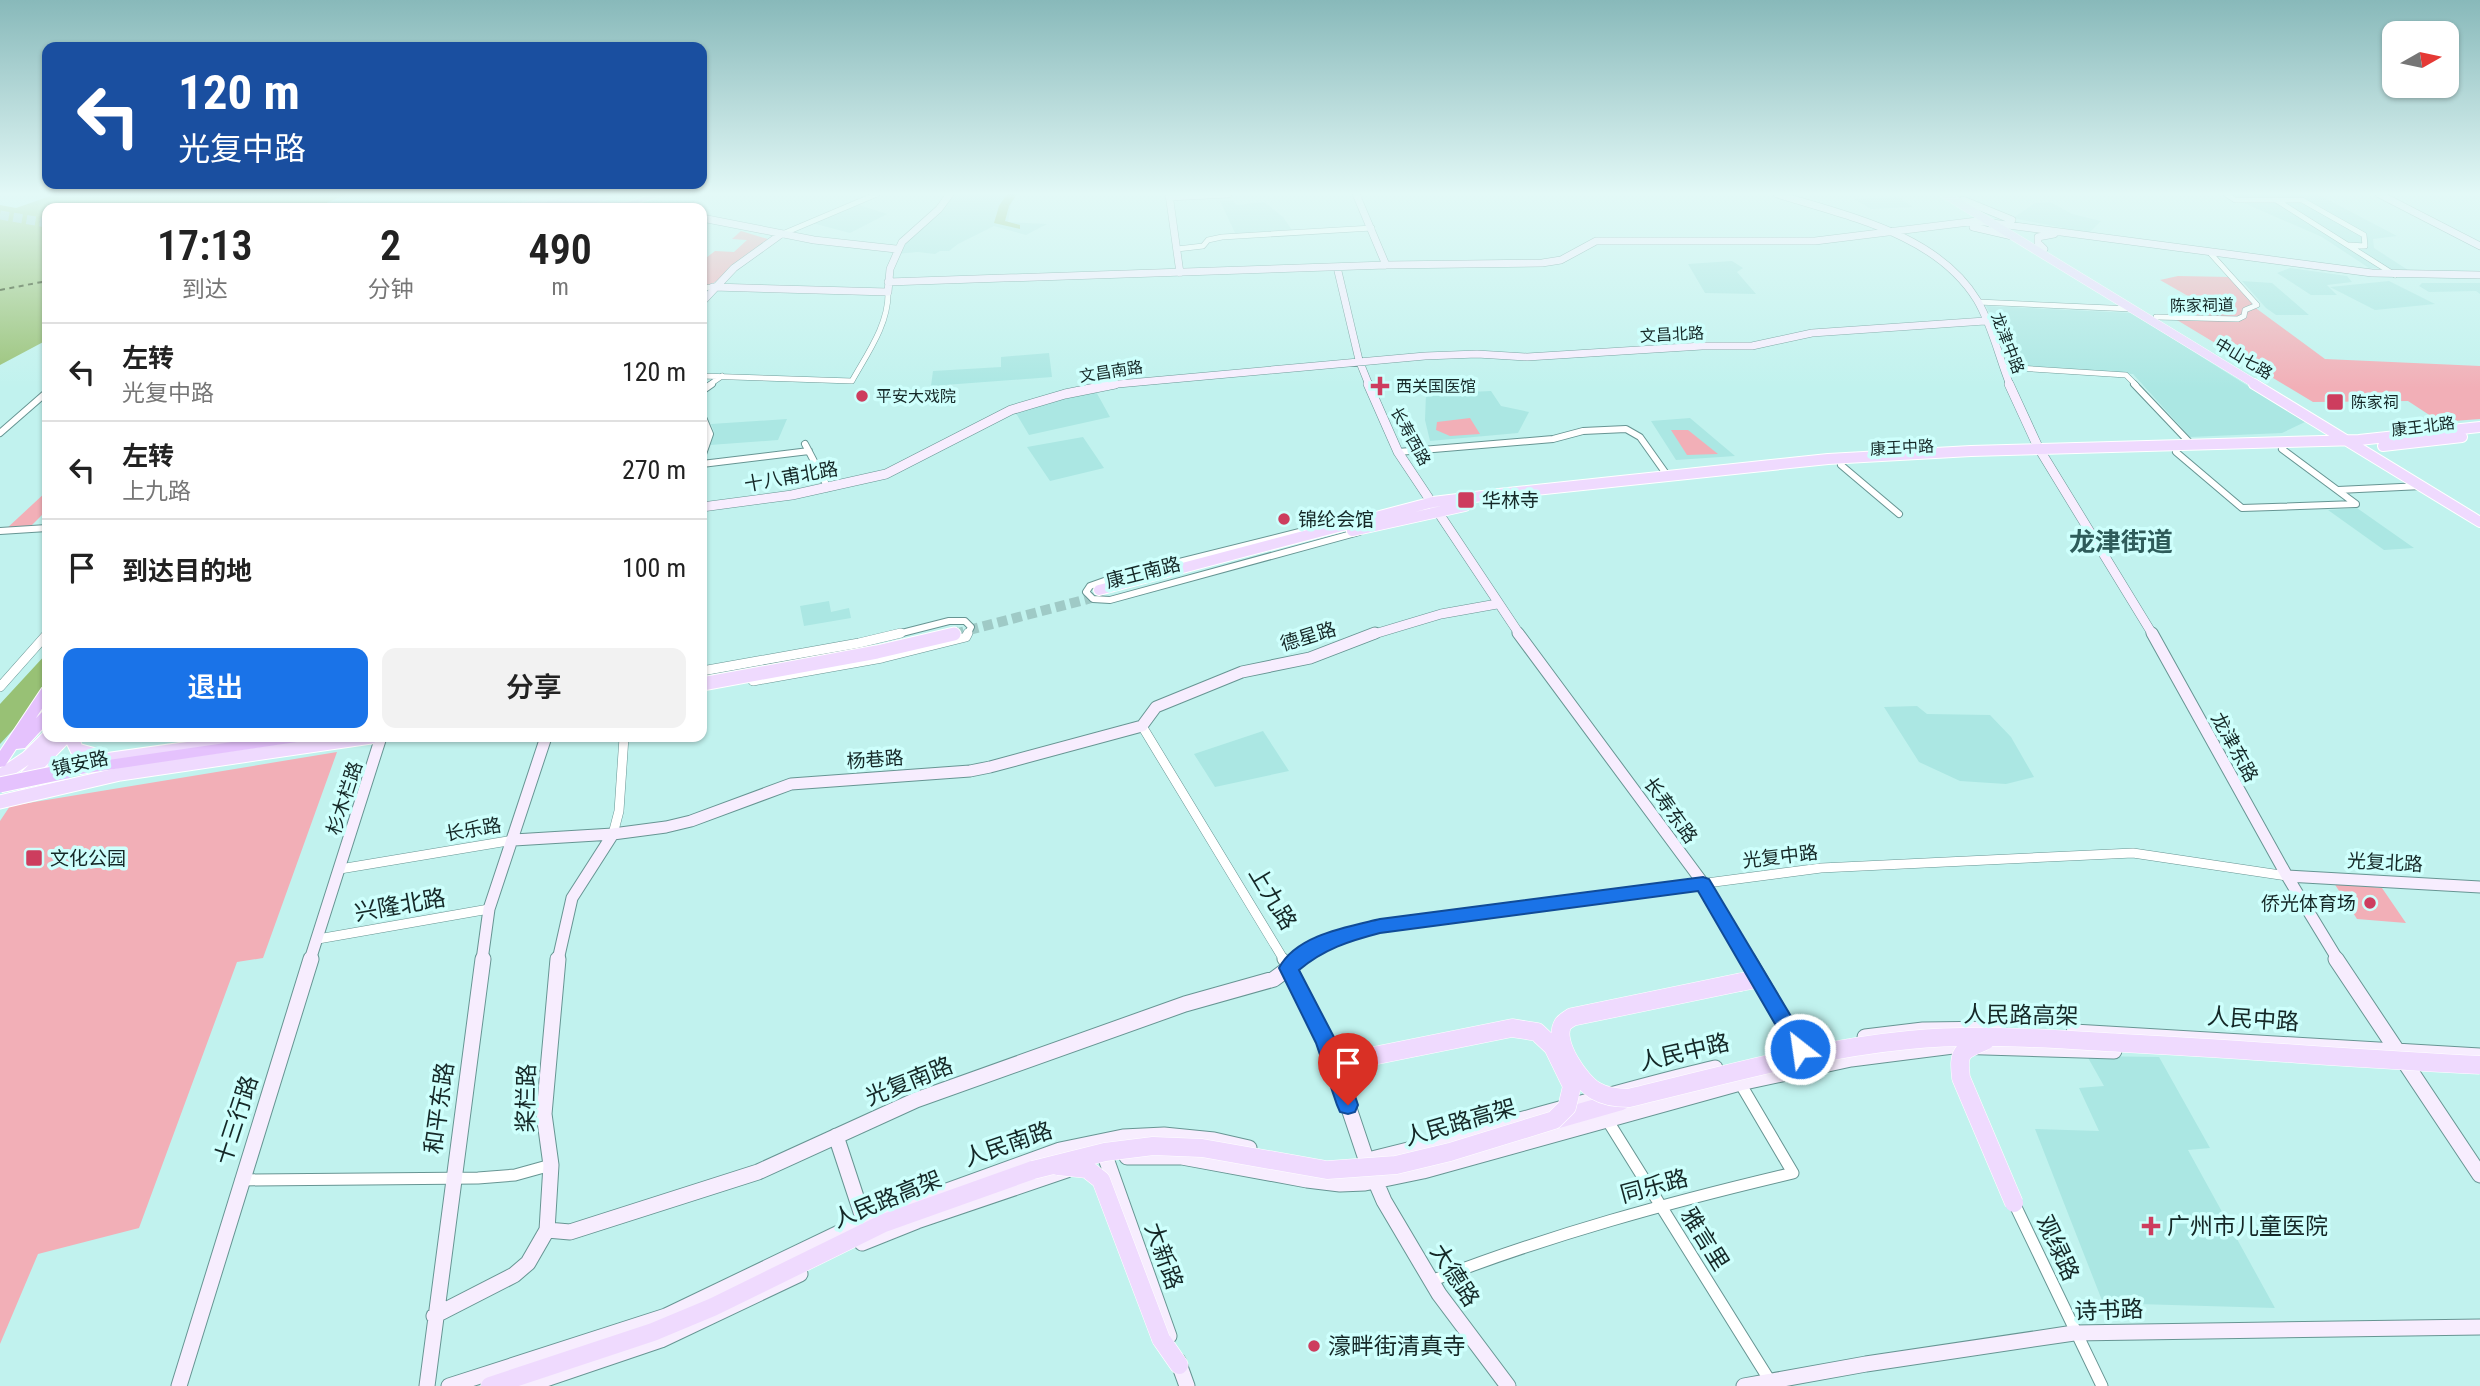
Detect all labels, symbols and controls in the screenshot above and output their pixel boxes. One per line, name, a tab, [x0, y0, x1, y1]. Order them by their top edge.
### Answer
north arrow	[2382, 21, 2459, 98]
map controls	[2382, 21, 2459, 98]
text: 120 m	[178, 64, 300, 121]
icon: left	[63, 70, 154, 161]
text: 光复中路	[178, 130, 306, 168]
text: 17:13	[157, 221, 253, 270]
text: 2	[380, 221, 401, 270]
text: 490	[529, 225, 592, 274]
text: m	[552, 274, 569, 301]
text: 到达	[182, 276, 228, 303]
text: 分钟	[368, 276, 414, 303]
street label: 陈家祠道	[2170, 295, 2234, 316]
street label: 龙津中路	[1987, 310, 2028, 376]
street label: 文昌北路	[1640, 323, 1704, 346]
street label: 中山七路	[2211, 334, 2276, 383]
text: 左转	[122, 343, 174, 373]
icon: left	[63, 353, 101, 391]
text: 120 m	[622, 357, 686, 387]
street label: 文昌南路	[1078, 357, 1144, 386]
marker: 西关国医馆	[1370, 376, 1390, 396]
place label: 西关国医馆	[1396, 377, 1476, 396]
text: 光复中路	[122, 380, 214, 407]
place label: 平安大戏院	[876, 387, 956, 406]
marker: 平安大戏院	[854, 388, 870, 404]
marker: 陈家祠	[2325, 392, 2345, 412]
place label: 陈家祠	[2351, 393, 2399, 412]
street label: 长寿西路	[1387, 404, 1434, 469]
street label: 康王北路	[2390, 413, 2456, 440]
street label: 康王中路	[1870, 436, 1934, 459]
text: 左转	[122, 441, 174, 471]
icon: left	[63, 451, 101, 489]
text: 270 m	[622, 455, 686, 485]
street label: 十八甫北路	[742, 457, 840, 496]
text: 上九路	[122, 478, 191, 505]
place label: 华林寺	[1482, 489, 1539, 512]
marker: 华林寺	[1456, 490, 1476, 510]
place label: 锦纶会馆	[1298, 508, 1374, 531]
marker: 锦纶会馆	[1276, 511, 1292, 527]
district label: 龙津街道	[2069, 527, 2173, 557]
icon: arrive	[63, 549, 101, 587]
street label: 康王南路	[1103, 552, 1183, 593]
text: 100 m	[622, 553, 686, 583]
text: 到达目的地	[122, 556, 252, 586]
street label: 德星路	[1278, 617, 1339, 656]
button: 退出	[63, 648, 368, 728]
button: 分享	[382, 648, 686, 728]
street label: 龙津东路	[2206, 708, 2263, 786]
street label: 镇安路	[50, 746, 110, 781]
street label: 杨巷路	[846, 746, 904, 773]
street label: 杉木栏路	[322, 758, 367, 838]
street label: 长寿东路	[1639, 773, 1702, 848]
street label: 长乐路	[443, 813, 503, 846]
street label: 光复中路	[1741, 840, 1819, 873]
place label: 文化公园	[50, 847, 126, 870]
marker: 文化公园	[24, 848, 44, 868]
street label: 光复北路	[2346, 849, 2424, 876]
street label: 上九路	[1243, 862, 1302, 935]
street label: 兴隆北路	[352, 884, 448, 927]
place label: 侨光体育场	[2261, 892, 2356, 915]
marker: 侨光体育场	[2362, 895, 2378, 911]
street label: 人民路高架	[1963, 1001, 2079, 1030]
street label: 人民中路	[2206, 1003, 2300, 1036]
position arrow	[1763, 1012, 1837, 1086]
street label: 人民中路	[1636, 1029, 1732, 1076]
pin	[1318, 1033, 1378, 1105]
icon: arrive	[1329, 1044, 1367, 1082]
street label: 光复南路	[861, 1052, 957, 1111]
street label: 和平东路	[420, 1061, 459, 1156]
street label: 桨栏路	[512, 1063, 541, 1133]
street label: 十三行路	[209, 1072, 264, 1168]
street label: 人民路高架	[1401, 1094, 1519, 1151]
street label: 人民南路	[960, 1117, 1056, 1172]
street label: 人民路高架	[829, 1165, 946, 1234]
street label: 同乐路	[1617, 1165, 1691, 1208]
street label: 雅言里	[1675, 1203, 1734, 1276]
street label: 观绿路	[2031, 1211, 2084, 1285]
place label: 广州市儿童医院	[2167, 1213, 2328, 1240]
marker: 广州市儿童医院	[2141, 1216, 2161, 1236]
street label: 大新路	[1139, 1219, 1188, 1293]
street label: 大德路	[1424, 1239, 1485, 1312]
street label: 诗书路	[2074, 1296, 2144, 1325]
place label: 濠畔街清真寺	[1328, 1333, 1466, 1360]
marker: 濠畔街清真寺	[1306, 1338, 1322, 1354]

